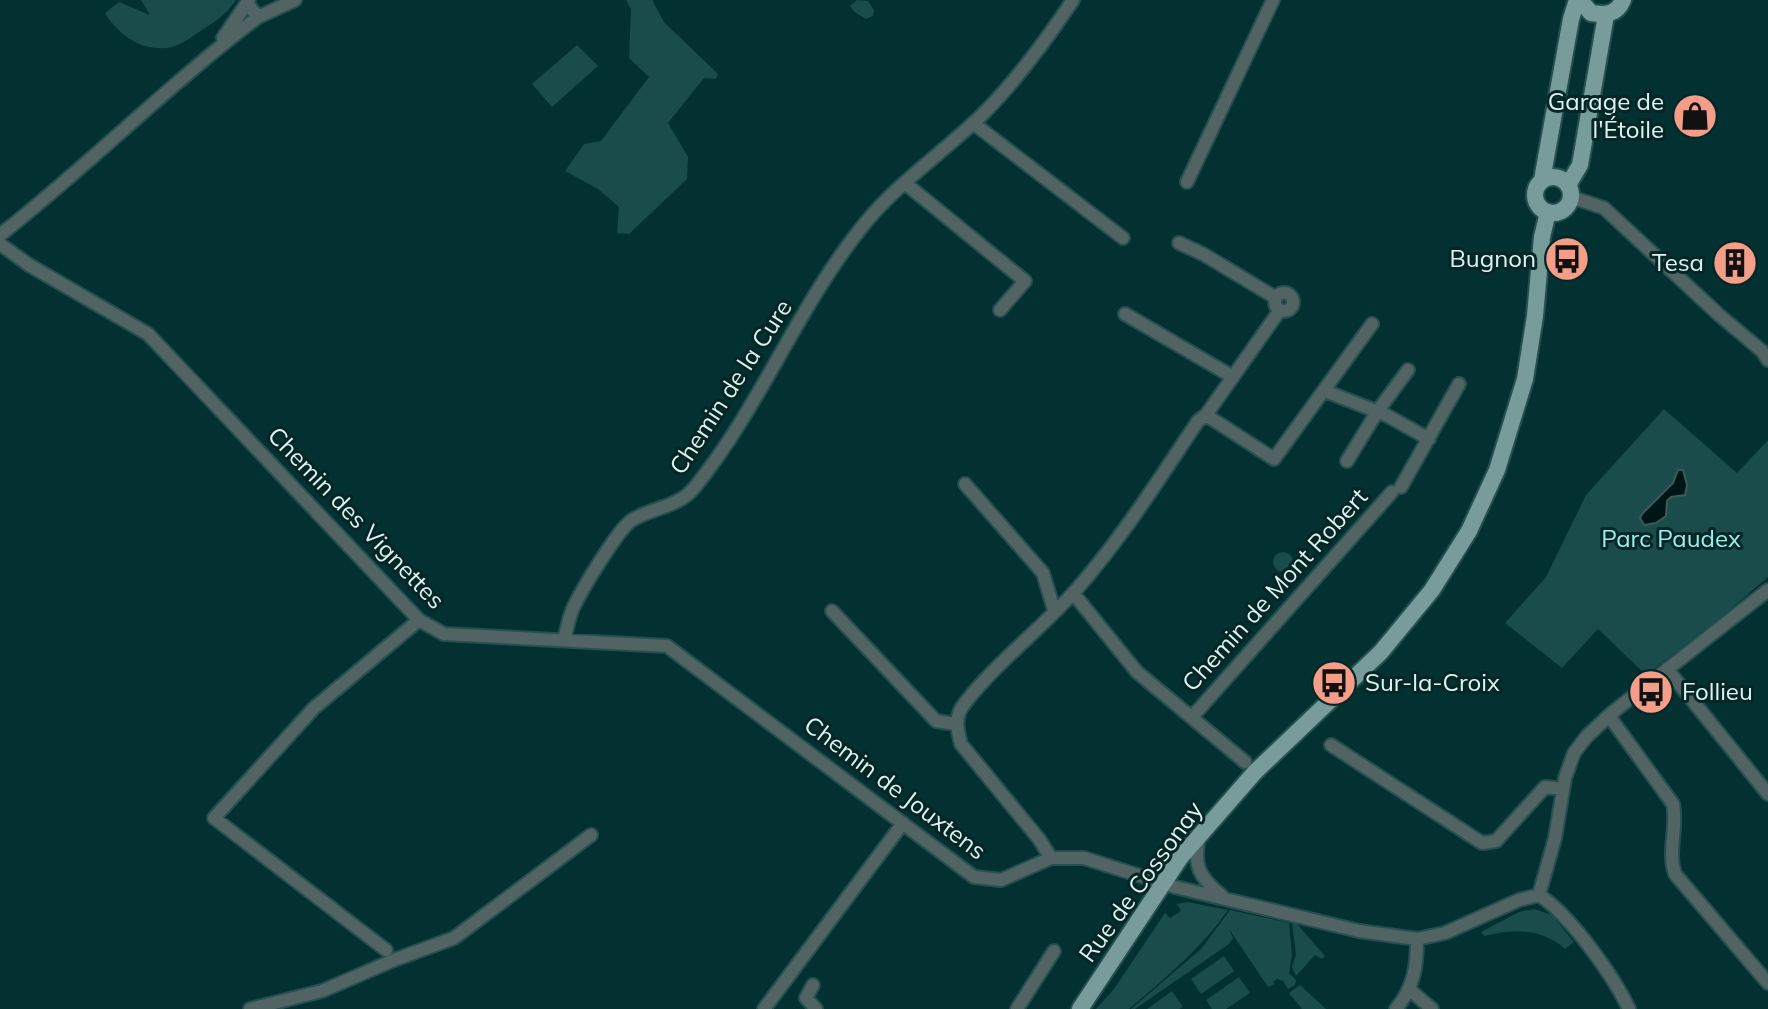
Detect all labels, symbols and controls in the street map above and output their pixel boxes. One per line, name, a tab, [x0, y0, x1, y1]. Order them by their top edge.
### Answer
place label: Garage de l'Étoile	[1548, 86, 1664, 144]
shop icon: Garage de l'Étoile	[1671, 92, 1719, 140]
bus stop icon: Bugnon	[1543, 235, 1591, 283]
building icon: Tesa	[1711, 239, 1759, 287]
place label: Bugnon	[1450, 243, 1536, 273]
place label: Tesa	[1652, 247, 1704, 277]
street label: Chemin de la Cure	[662, 293, 798, 479]
street label: Chemin des Vignettes	[262, 420, 451, 615]
street label: Chemin de Mont Robert	[1175, 482, 1373, 697]
park label: Parc Paudex	[1601, 523, 1741, 553]
bus stop icon: Sur-la-Croix	[1310, 659, 1358, 707]
place label: Sur-la-Croix	[1365, 667, 1500, 697]
bus stop icon: Follieu	[1627, 668, 1675, 716]
place label: Follieu	[1682, 676, 1753, 706]
street label: Chemin de Jouxtens	[799, 709, 992, 865]
street label: Rue de Cossonay	[1072, 795, 1209, 968]

